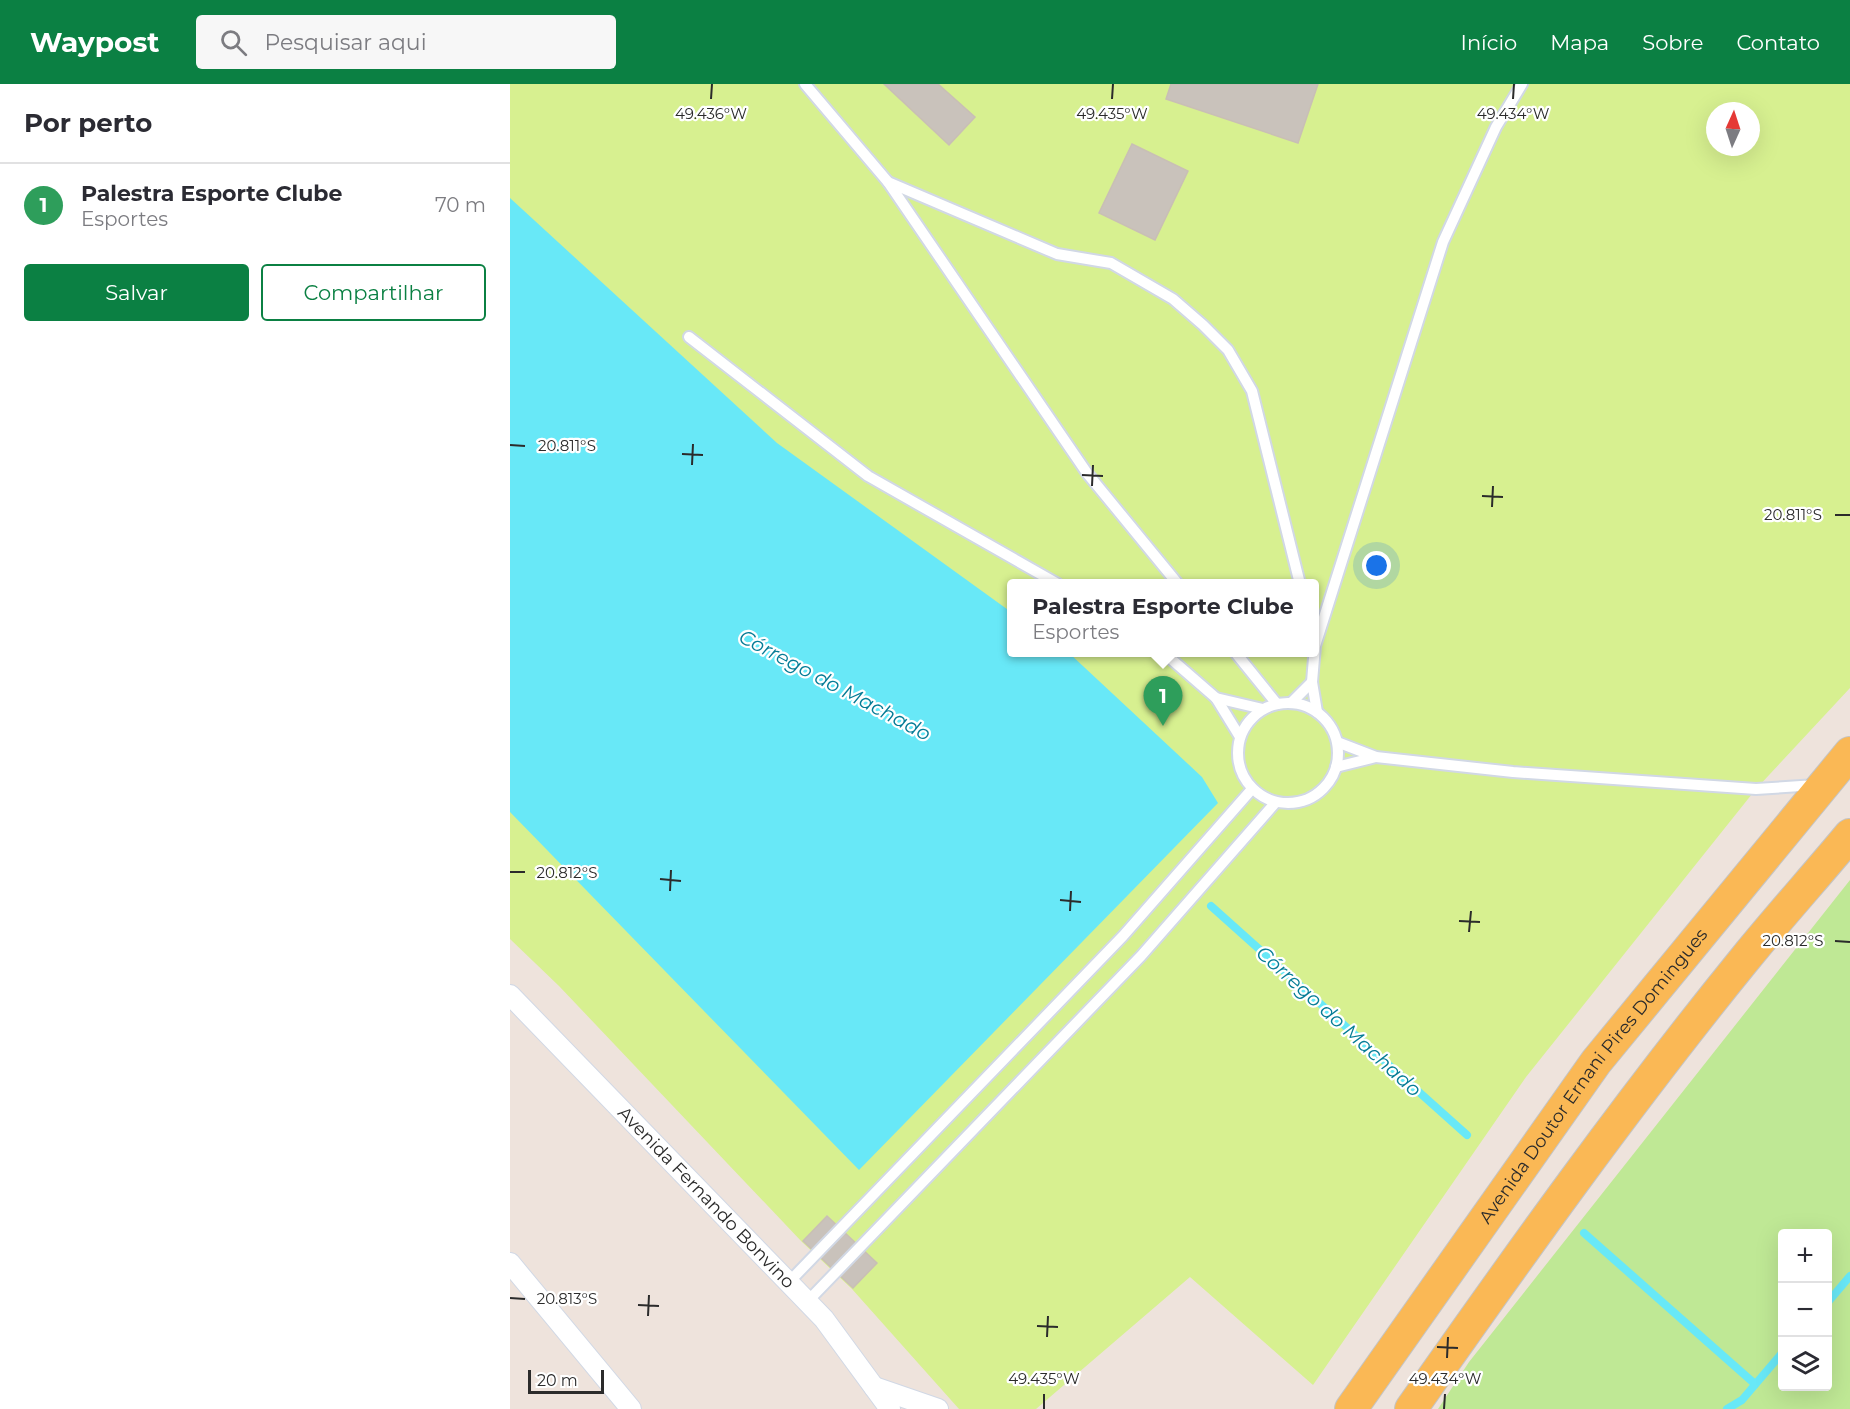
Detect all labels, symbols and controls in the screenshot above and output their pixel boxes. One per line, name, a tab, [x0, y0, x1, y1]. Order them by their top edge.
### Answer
search box	[196, 15, 616, 69]
text: Waypost	[30, 25, 160, 59]
icon: search	[217, 26, 250, 59]
text: Pesquisar aqui	[265, 29, 427, 56]
text: Início	[1461, 30, 1517, 55]
text: Mapa	[1550, 30, 1609, 55]
text: Sobre	[1642, 30, 1703, 55]
text: Contato	[1736, 30, 1820, 55]
north arrow	[1706, 102, 1760, 156]
text: 49.436°W	[675, 104, 747, 123]
text: 49.435°W	[1076, 104, 1148, 123]
text: 49.434°W	[1477, 104, 1550, 123]
text: Por perto	[24, 107, 152, 139]
text: Palestra Esporte Clube	[81, 180, 342, 207]
text: 1	[40, 193, 47, 217]
text: 70 m	[435, 193, 486, 217]
text: Esportes	[81, 207, 168, 231]
button: Salvar	[24, 264, 249, 321]
button: Compartilhar	[261, 264, 486, 321]
text: 20.811°S	[538, 436, 596, 455]
text: 20.811°S	[1764, 505, 1822, 524]
your location	[1362, 551, 1391, 580]
popup	[1007, 579, 1319, 657]
text: Palestra Esporte Clube	[1032, 593, 1294, 620]
text: Esportes	[1032, 620, 1119, 644]
water label: Córrego do Machado	[735, 624, 935, 746]
pin: 1	[1144, 676, 1182, 726]
text: 20.812°S	[537, 863, 597, 882]
street label: Avenida Doutor Ernani Pires Domingues	[1474, 924, 1712, 1228]
text: 20.812°S	[1763, 931, 1823, 950]
water label: Córrego do Machado	[1251, 941, 1427, 1101]
street label: Avenida Fernando Bonvino	[613, 1102, 799, 1293]
map controls	[1778, 1229, 1832, 1391]
button: +	[1778, 1229, 1832, 1283]
button: −	[1778, 1283, 1832, 1337]
text: 20.813°S	[537, 1289, 597, 1308]
button: layers	[1778, 1337, 1832, 1391]
scale bar	[528, 1367, 604, 1394]
text: 49.435°W	[1008, 1369, 1080, 1388]
text: 49.434°W	[1409, 1369, 1482, 1388]
text: 20 m	[537, 1371, 578, 1390]

